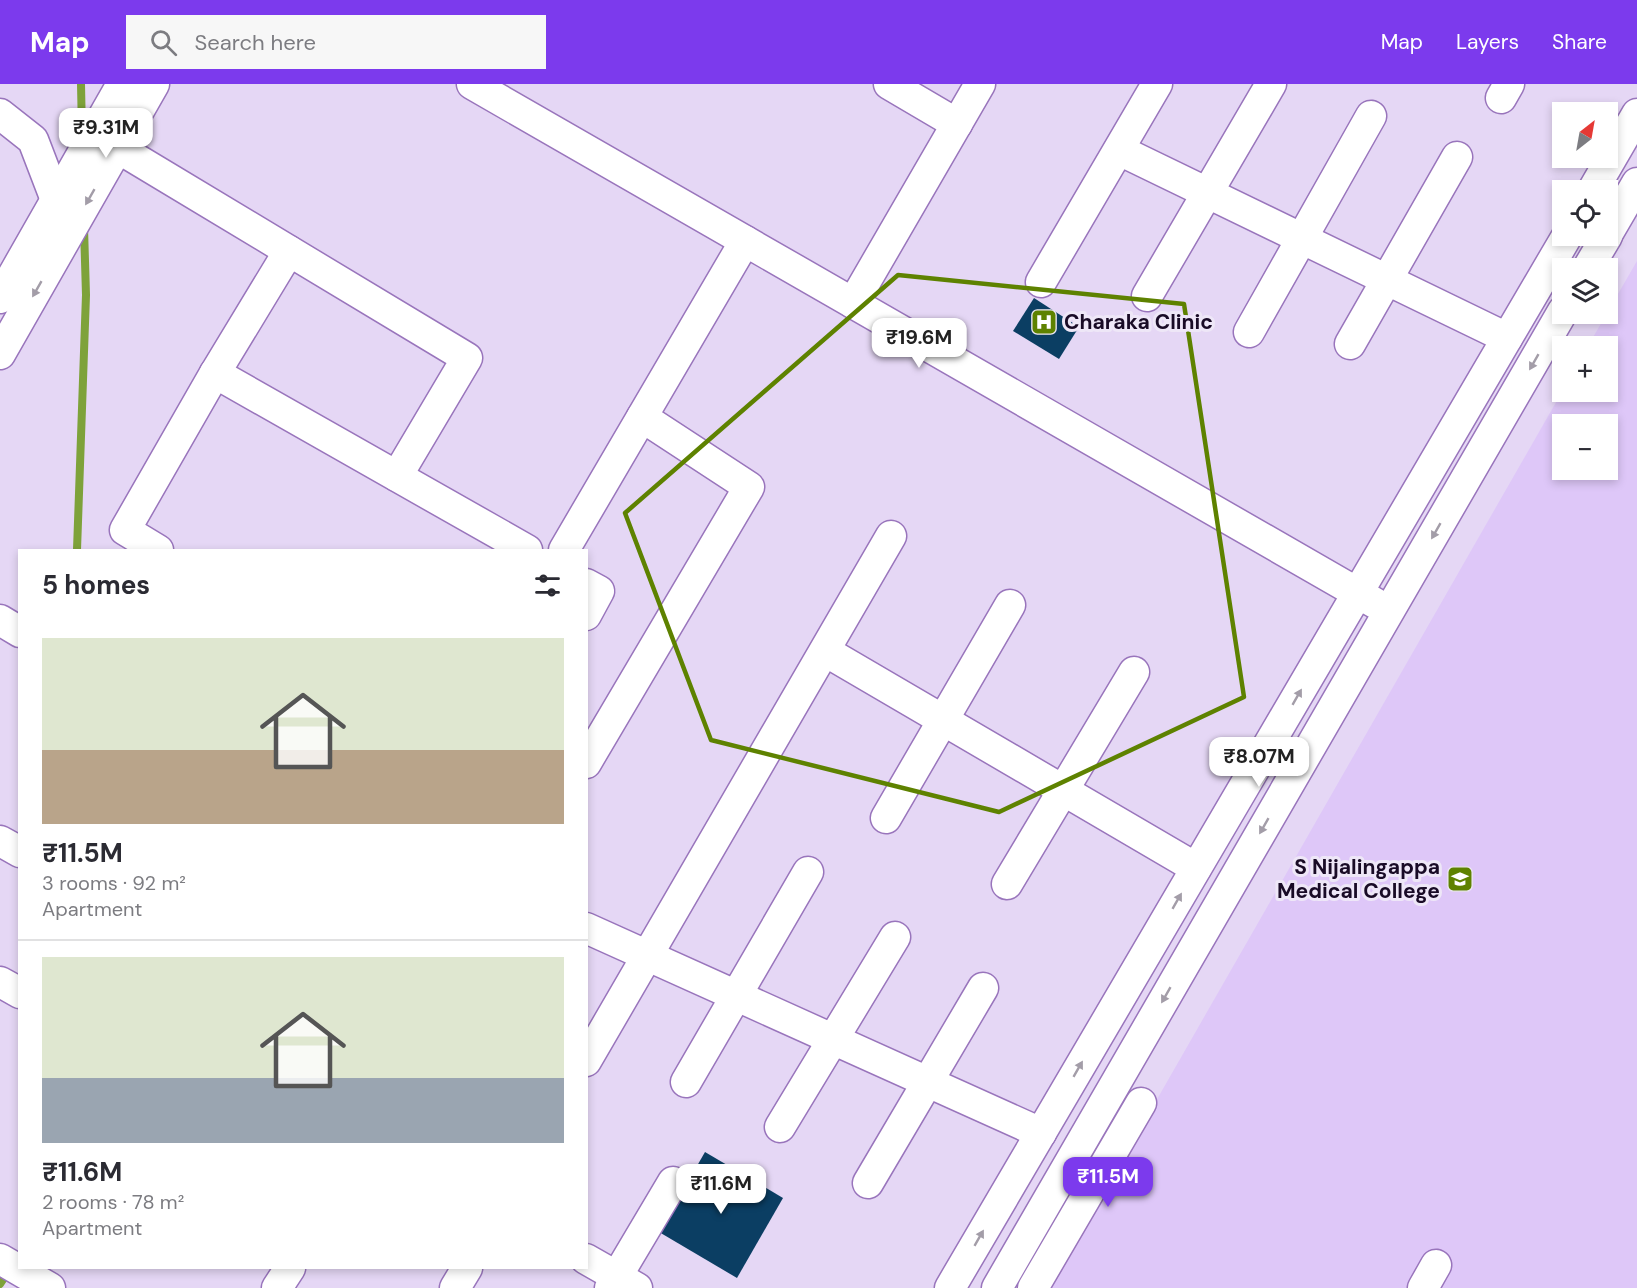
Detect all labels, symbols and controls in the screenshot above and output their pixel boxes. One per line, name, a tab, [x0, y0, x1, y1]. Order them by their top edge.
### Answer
search box	[126, 15, 546, 69]
text: Map	[30, 24, 90, 61]
icon: search	[147, 26, 180, 59]
text: Search here	[195, 28, 316, 57]
text: Map	[1381, 28, 1423, 56]
text: Layers	[1456, 28, 1519, 56]
text: Share	[1552, 28, 1607, 56]
north arrow	[1552, 102, 1618, 168]
map controls	[1552, 102, 1618, 480]
pin: ₹9.31M	[57, 108, 155, 159]
text: ₹9.31M	[73, 114, 139, 140]
button: locate	[1552, 180, 1618, 246]
one-way arrow	[85, 189, 95, 206]
button: layers	[1552, 258, 1618, 324]
one-way arrow	[32, 281, 43, 297]
hospital icon: Charaka Clinic	[1029, 307, 1059, 337]
place label: Charaka Clinic	[1064, 308, 1213, 336]
pin: ₹19.6M	[870, 318, 968, 369]
text: ₹19.6M	[886, 324, 952, 350]
button: +	[1552, 336, 1618, 402]
one-way arrow	[1529, 354, 1539, 371]
button: −	[1552, 414, 1618, 480]
one-way arrow	[1431, 523, 1441, 540]
text: 5 homes	[42, 568, 150, 602]
icon: filters	[531, 569, 564, 602]
icon: home	[249, 677, 357, 785]
one-way arrow	[1291, 689, 1302, 705]
pin: ₹8.07M	[1210, 737, 1308, 788]
text: ₹8.07M	[1223, 743, 1295, 769]
one-way arrow	[1260, 818, 1270, 835]
text: ₹11.5M	[42, 836, 123, 870]
place label: S Nijalingappa Medical College	[1277, 853, 1440, 905]
school or university icon: S Nijalingappa Medical College	[1445, 864, 1475, 894]
text: 3 rooms · 92 m²	[42, 870, 186, 896]
one-way arrow	[1172, 892, 1182, 909]
text: Apartment	[42, 896, 142, 922]
one-way arrow	[1161, 987, 1172, 1003]
icon: home	[249, 996, 357, 1104]
one-way arrow	[1073, 1060, 1083, 1077]
text: ₹11.6M	[42, 1155, 122, 1189]
pin: ₹11.5M	[1059, 1157, 1157, 1208]
text: ₹11.5M	[1077, 1163, 1139, 1189]
pin: ₹11.6M	[672, 1164, 770, 1215]
text: ₹11.6M	[690, 1170, 752, 1196]
text: 2 rooms · 78 m²	[42, 1189, 184, 1215]
text: Apartment	[42, 1215, 142, 1241]
one-way arrow	[974, 1230, 985, 1246]

